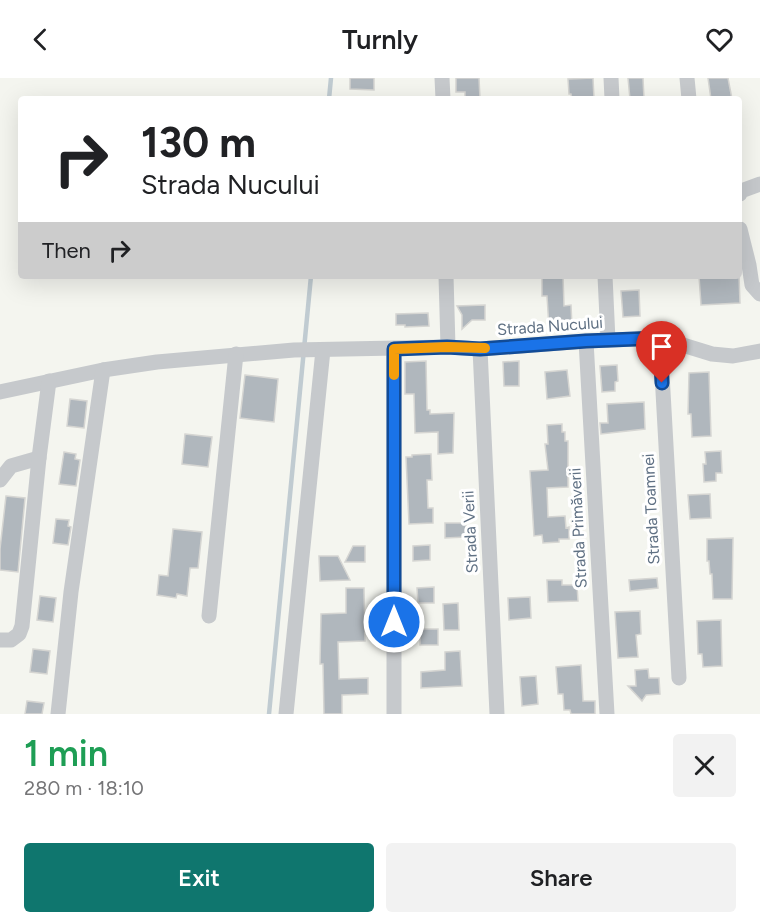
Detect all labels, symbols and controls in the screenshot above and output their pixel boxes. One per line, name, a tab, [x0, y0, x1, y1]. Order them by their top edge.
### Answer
icon: back	[24, 23, 57, 56]
text: Turnly	[342, 23, 418, 56]
icon: heart	[703, 23, 736, 56]
text: 130 m	[141, 117, 256, 168]
icon: right	[42, 120, 120, 198]
text: Strada Nucului	[141, 168, 320, 201]
icon: right	[103, 234, 136, 267]
text: Then	[42, 237, 91, 264]
street label: Strada Nucului	[496, 313, 604, 339]
pin	[636, 321, 687, 383]
icon: arrive	[645, 330, 678, 363]
street label: Strada Toamnei	[639, 453, 663, 565]
street label: Strada Primăverii	[565, 467, 591, 589]
street label: Strada Verii	[458, 490, 482, 574]
position arrow	[362, 590, 426, 654]
text: 1 min	[24, 732, 108, 775]
button: close	[673, 734, 736, 797]
text: 280 m · 18:10	[24, 776, 144, 800]
button: Exit	[24, 843, 374, 912]
button: Share	[386, 843, 736, 912]

